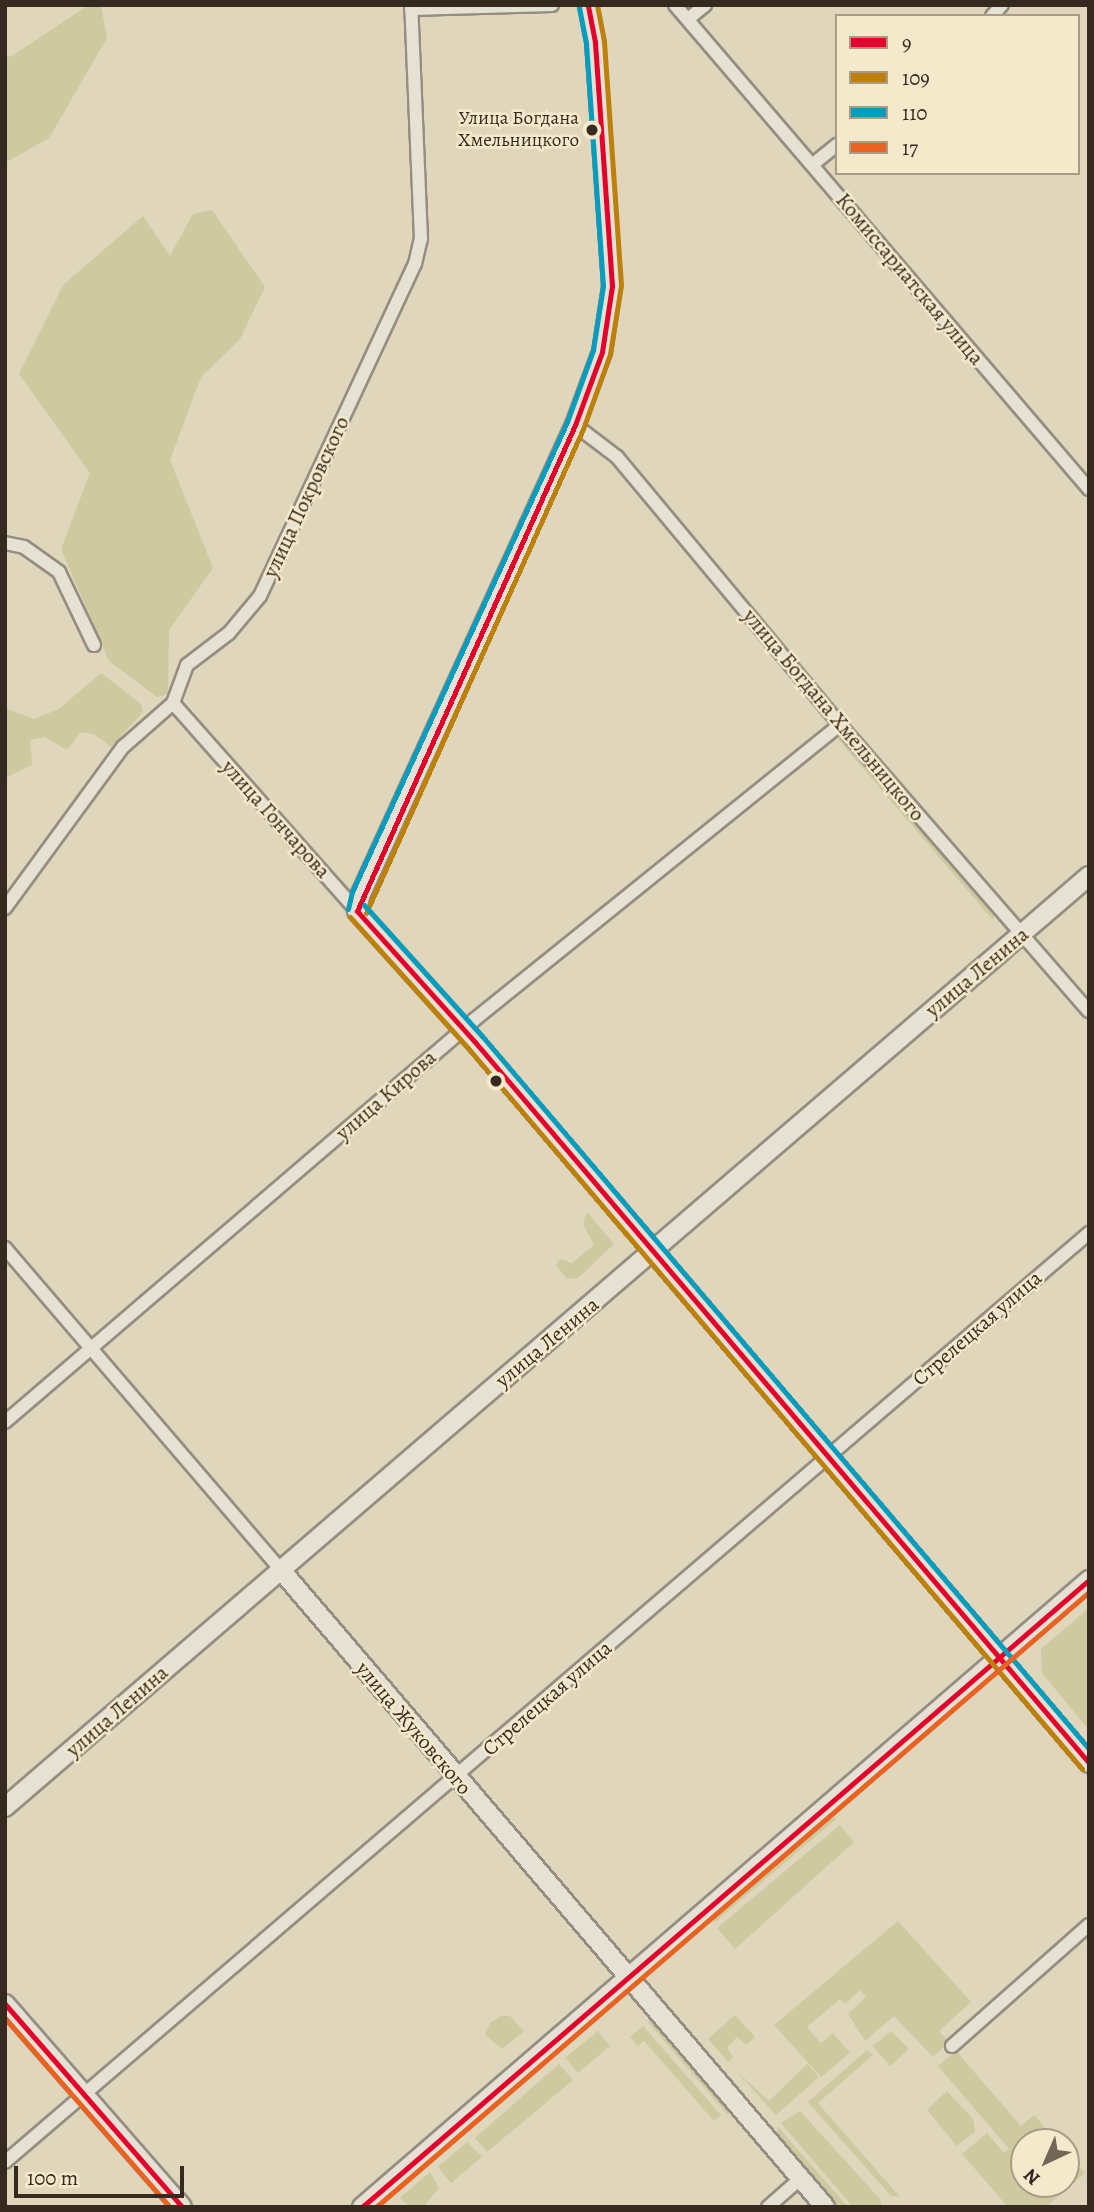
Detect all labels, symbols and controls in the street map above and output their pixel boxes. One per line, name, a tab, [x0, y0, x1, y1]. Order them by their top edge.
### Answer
legend	[835, 14, 1080, 175]
text: 9	[902, 29, 912, 57]
text: 109	[902, 64, 930, 92]
text: 110	[902, 99, 928, 127]
place label: Улица Богдана Хмельницкого	[458, 108, 579, 152]
marker: Улица Богдана Хмельницкого	[585, 123, 599, 137]
text: 17	[902, 134, 918, 162]
street label: Комиссариатская улица	[831, 188, 989, 370]
street label: улица Покровского	[258, 412, 354, 582]
street label: улица Богдана Хмельницкого	[738, 604, 930, 826]
street label: улица Гончарова	[216, 755, 336, 883]
street label: улица Ленина	[920, 922, 1034, 1022]
street label: улица Кирова	[331, 1045, 441, 1145]
unlabelled marker	[489, 1074, 503, 1088]
street label: Стрелецкая улица	[907, 1265, 1047, 1391]
street label: улица Ленина	[490, 1292, 604, 1392]
street label: Стрелецкая улица	[477, 1635, 617, 1761]
street label: улица Жуковского	[351, 1656, 477, 1800]
street label: улица Ленина	[61, 1660, 173, 1762]
north arrow	[1010, 2128, 1080, 2198]
scale bar	[18, 2152, 187, 2196]
text: N	[1018, 2163, 1046, 2191]
text: 100 m	[27, 2164, 78, 2192]

